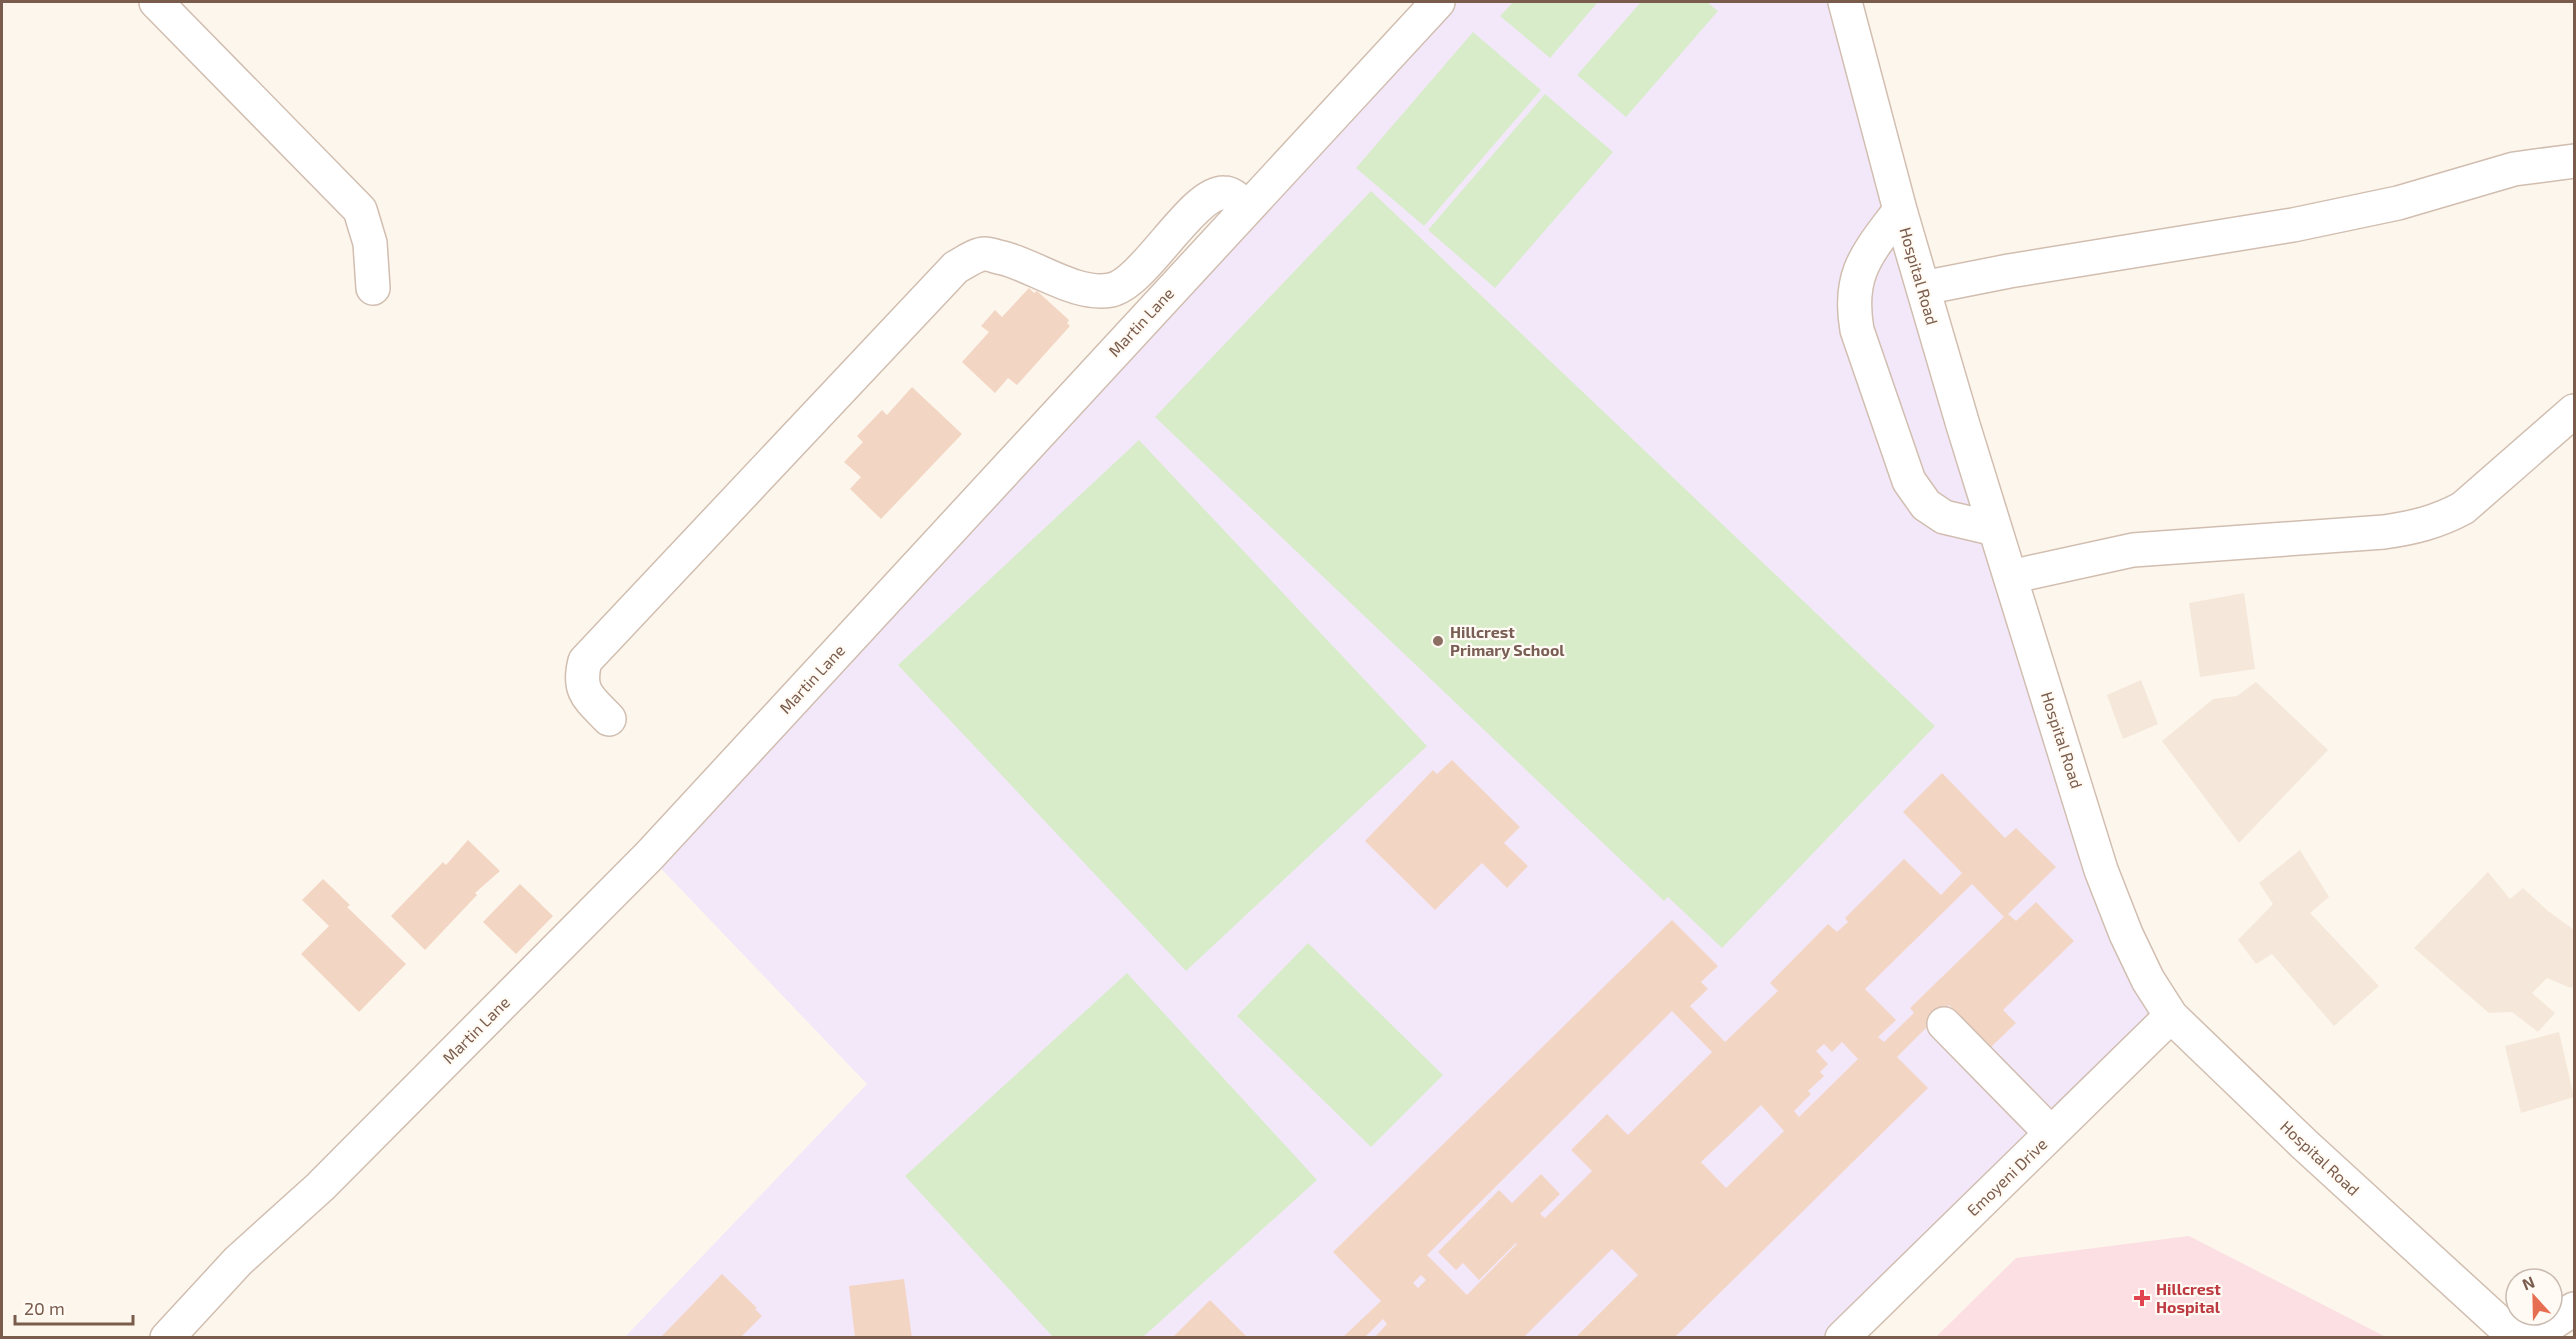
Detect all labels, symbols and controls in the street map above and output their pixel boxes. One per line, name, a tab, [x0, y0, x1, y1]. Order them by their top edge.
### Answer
street label: Hospital Road	[1896, 225, 1943, 327]
street label: Martin Lane	[1104, 283, 1177, 360]
place label: Hillcrest Primary School	[1450, 622, 1565, 660]
marker: Hillcrest Primary School	[1431, 634, 1445, 648]
street label: Martin Lane	[775, 640, 848, 717]
street label: Hospital Road	[2038, 689, 2087, 791]
street label: Martin Lane	[438, 992, 513, 1067]
street label: Hospital Road	[2277, 1116, 2364, 1199]
street label: Emoyeni Drive	[1963, 1134, 2051, 1220]
north arrow	[2504, 1267, 2564, 1327]
text: N	[2519, 1272, 2537, 1294]
place label: Hillcrest Hospital	[2156, 1279, 2221, 1316]
scale bar	[15, 1288, 134, 1326]
marker: Hillcrest Hospital	[2133, 1289, 2151, 1307]
text: 20 m	[24, 1297, 65, 1319]

